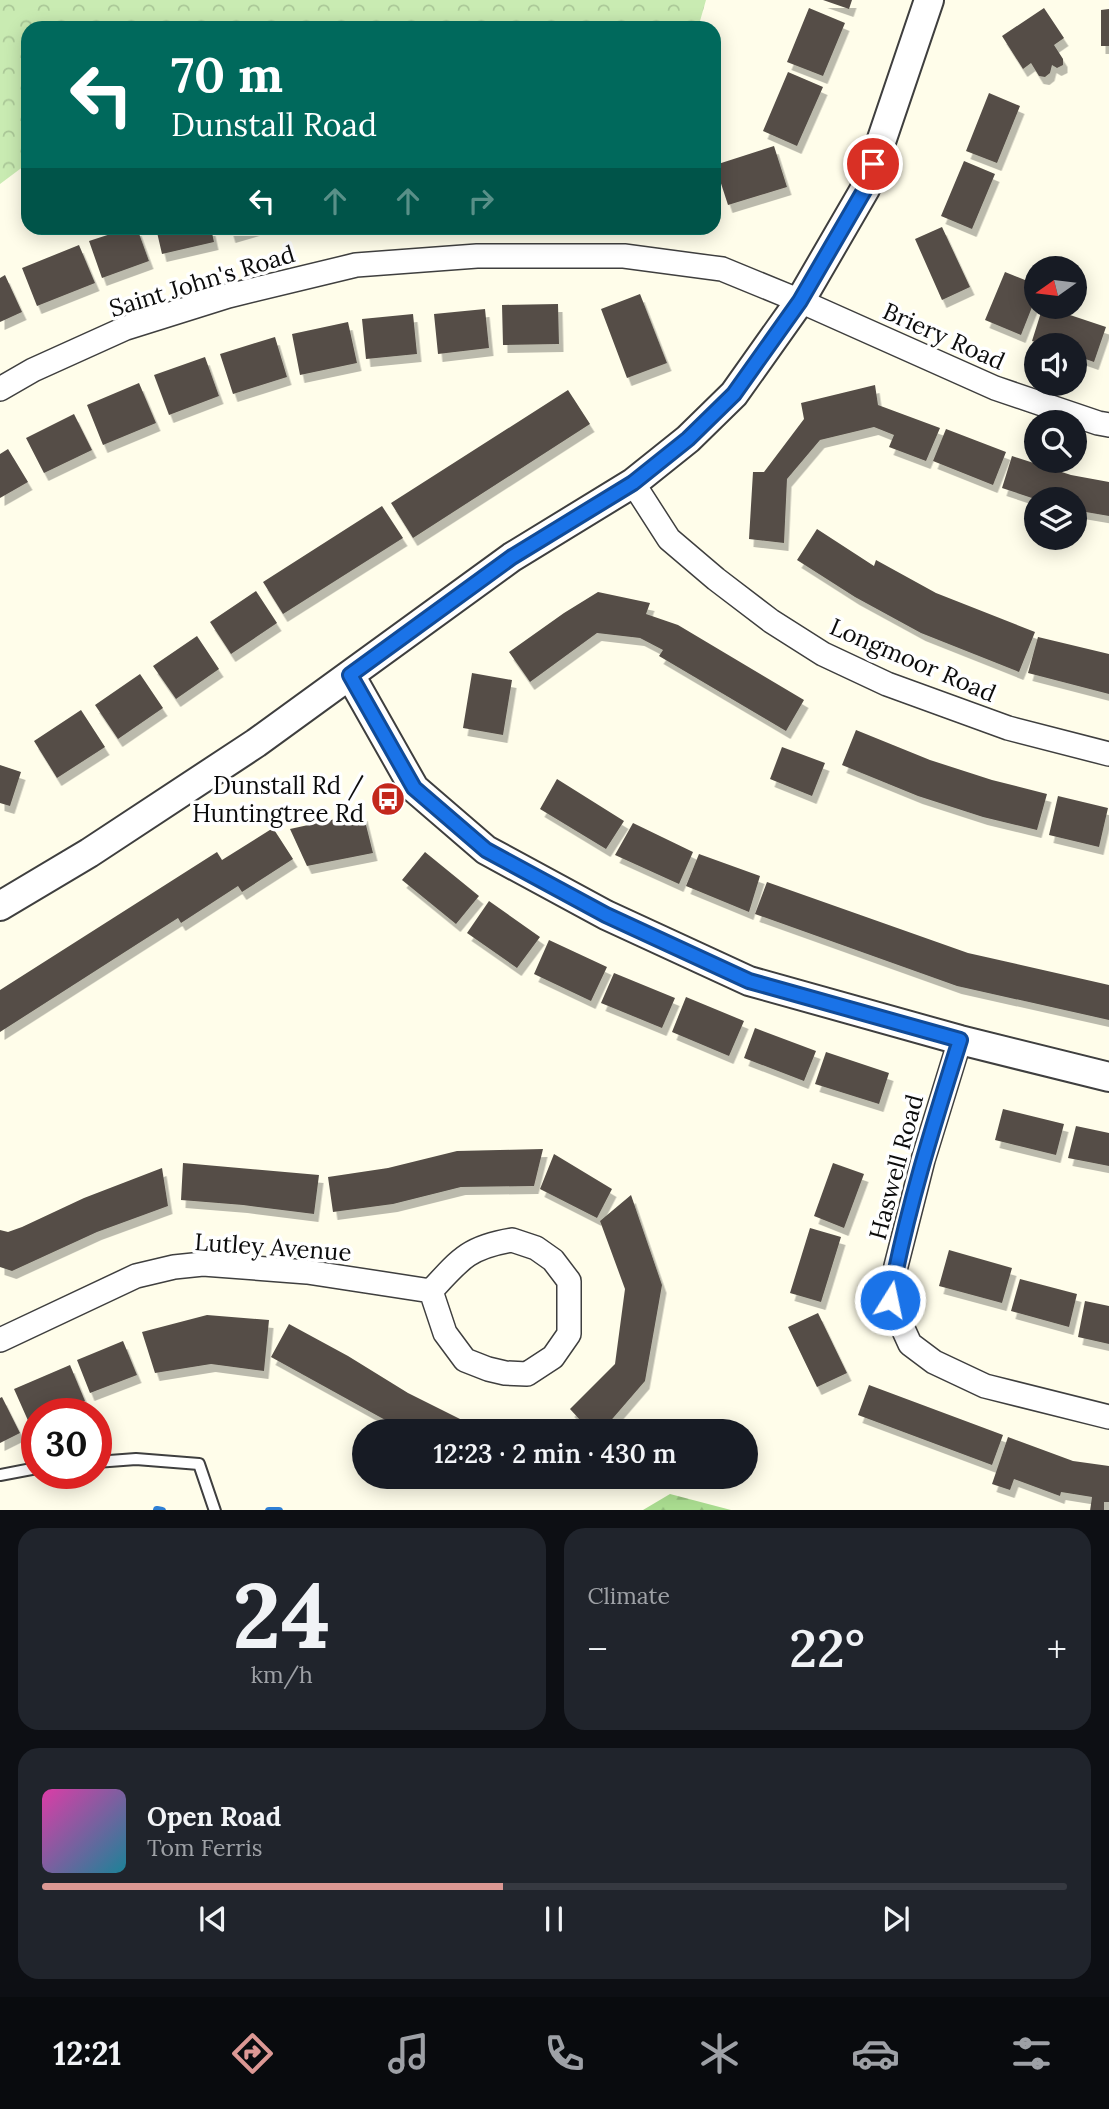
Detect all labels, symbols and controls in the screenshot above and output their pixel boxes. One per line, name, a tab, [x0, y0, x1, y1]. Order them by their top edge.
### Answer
text: 70 m	[171, 43, 283, 105]
icon: left	[56, 49, 147, 140]
text: Dunstall Road	[171, 104, 377, 145]
pin	[843, 134, 903, 194]
icon: arrive	[854, 145, 892, 183]
icon: left	[243, 182, 281, 220]
icon: ahead	[316, 182, 354, 220]
icon: ahead	[389, 182, 427, 220]
icon: right	[462, 182, 500, 220]
street label: Saint John's Road	[106, 238, 298, 324]
north arrow	[1024, 256, 1087, 318]
map controls	[1024, 256, 1087, 550]
street label: Briery Road	[878, 295, 1010, 377]
button: sound	[1024, 333, 1087, 396]
button: search	[1024, 410, 1087, 473]
button: layers	[1024, 487, 1087, 550]
street label: Longmoor Road	[825, 611, 1001, 709]
place label: Dunstall Rd / Huntingtree Rd	[192, 770, 364, 829]
bus stop icon: Dunstall Rd / Huntingtree Rd	[369, 780, 407, 818]
street label: Haswell Road	[862, 1091, 930, 1243]
street label: Lutley Avenue	[193, 1226, 353, 1268]
position arrow	[853, 1263, 927, 1337]
speed limit sign: 30	[21, 1398, 112, 1489]
text: 12:23 · 2 min · 430 m	[434, 1437, 676, 1470]
text: 24	[233, 1556, 331, 1673]
text: Climate	[588, 1581, 670, 1610]
text: 22°	[789, 1615, 865, 1681]
text: −	[588, 1625, 608, 1673]
text: +	[1047, 1625, 1067, 1673]
text: km/h	[251, 1660, 313, 1689]
text: Open Road	[147, 1800, 281, 1833]
text: Tom Ferris	[147, 1833, 262, 1862]
icon: previous	[194, 1900, 232, 1938]
icon: pause	[535, 1900, 573, 1938]
icon: next	[877, 1900, 915, 1938]
icon: directions	[228, 2029, 277, 2078]
icon: music	[384, 2029, 433, 2078]
icon: phone	[540, 2029, 589, 2078]
icon: climate	[695, 2029, 744, 2078]
icon: car	[851, 2029, 900, 2078]
icon: filters	[1007, 2029, 1056, 2078]
text: 12:21	[53, 2033, 121, 2074]

